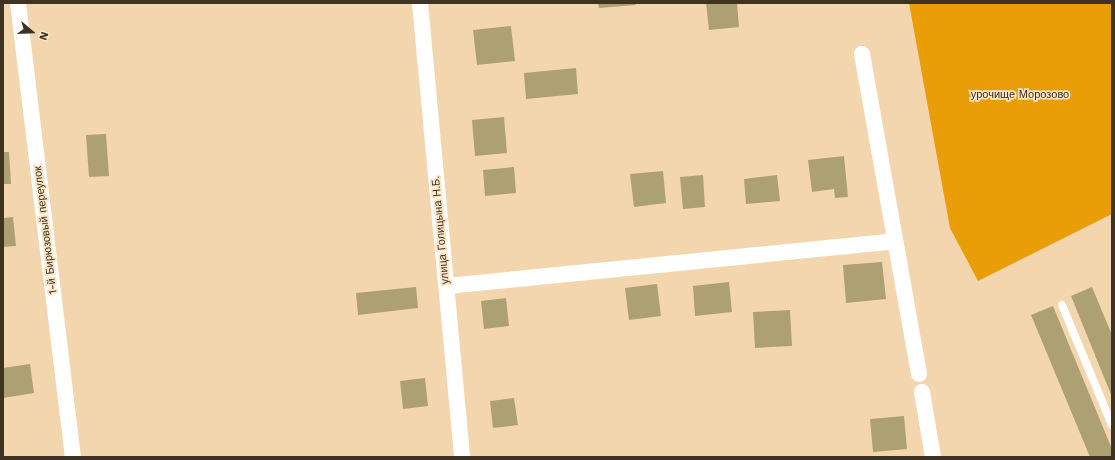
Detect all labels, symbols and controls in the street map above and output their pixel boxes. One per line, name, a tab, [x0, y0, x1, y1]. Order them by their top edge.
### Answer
north arrow	[12, 12, 52, 52]
text: N	[36, 30, 51, 42]
park label: урочище Морозово	[971, 88, 1069, 102]
street label: 1-й Бирюзовый переулок	[32, 165, 60, 295]
street label: улица Голицына Н.Б.	[430, 175, 452, 285]

